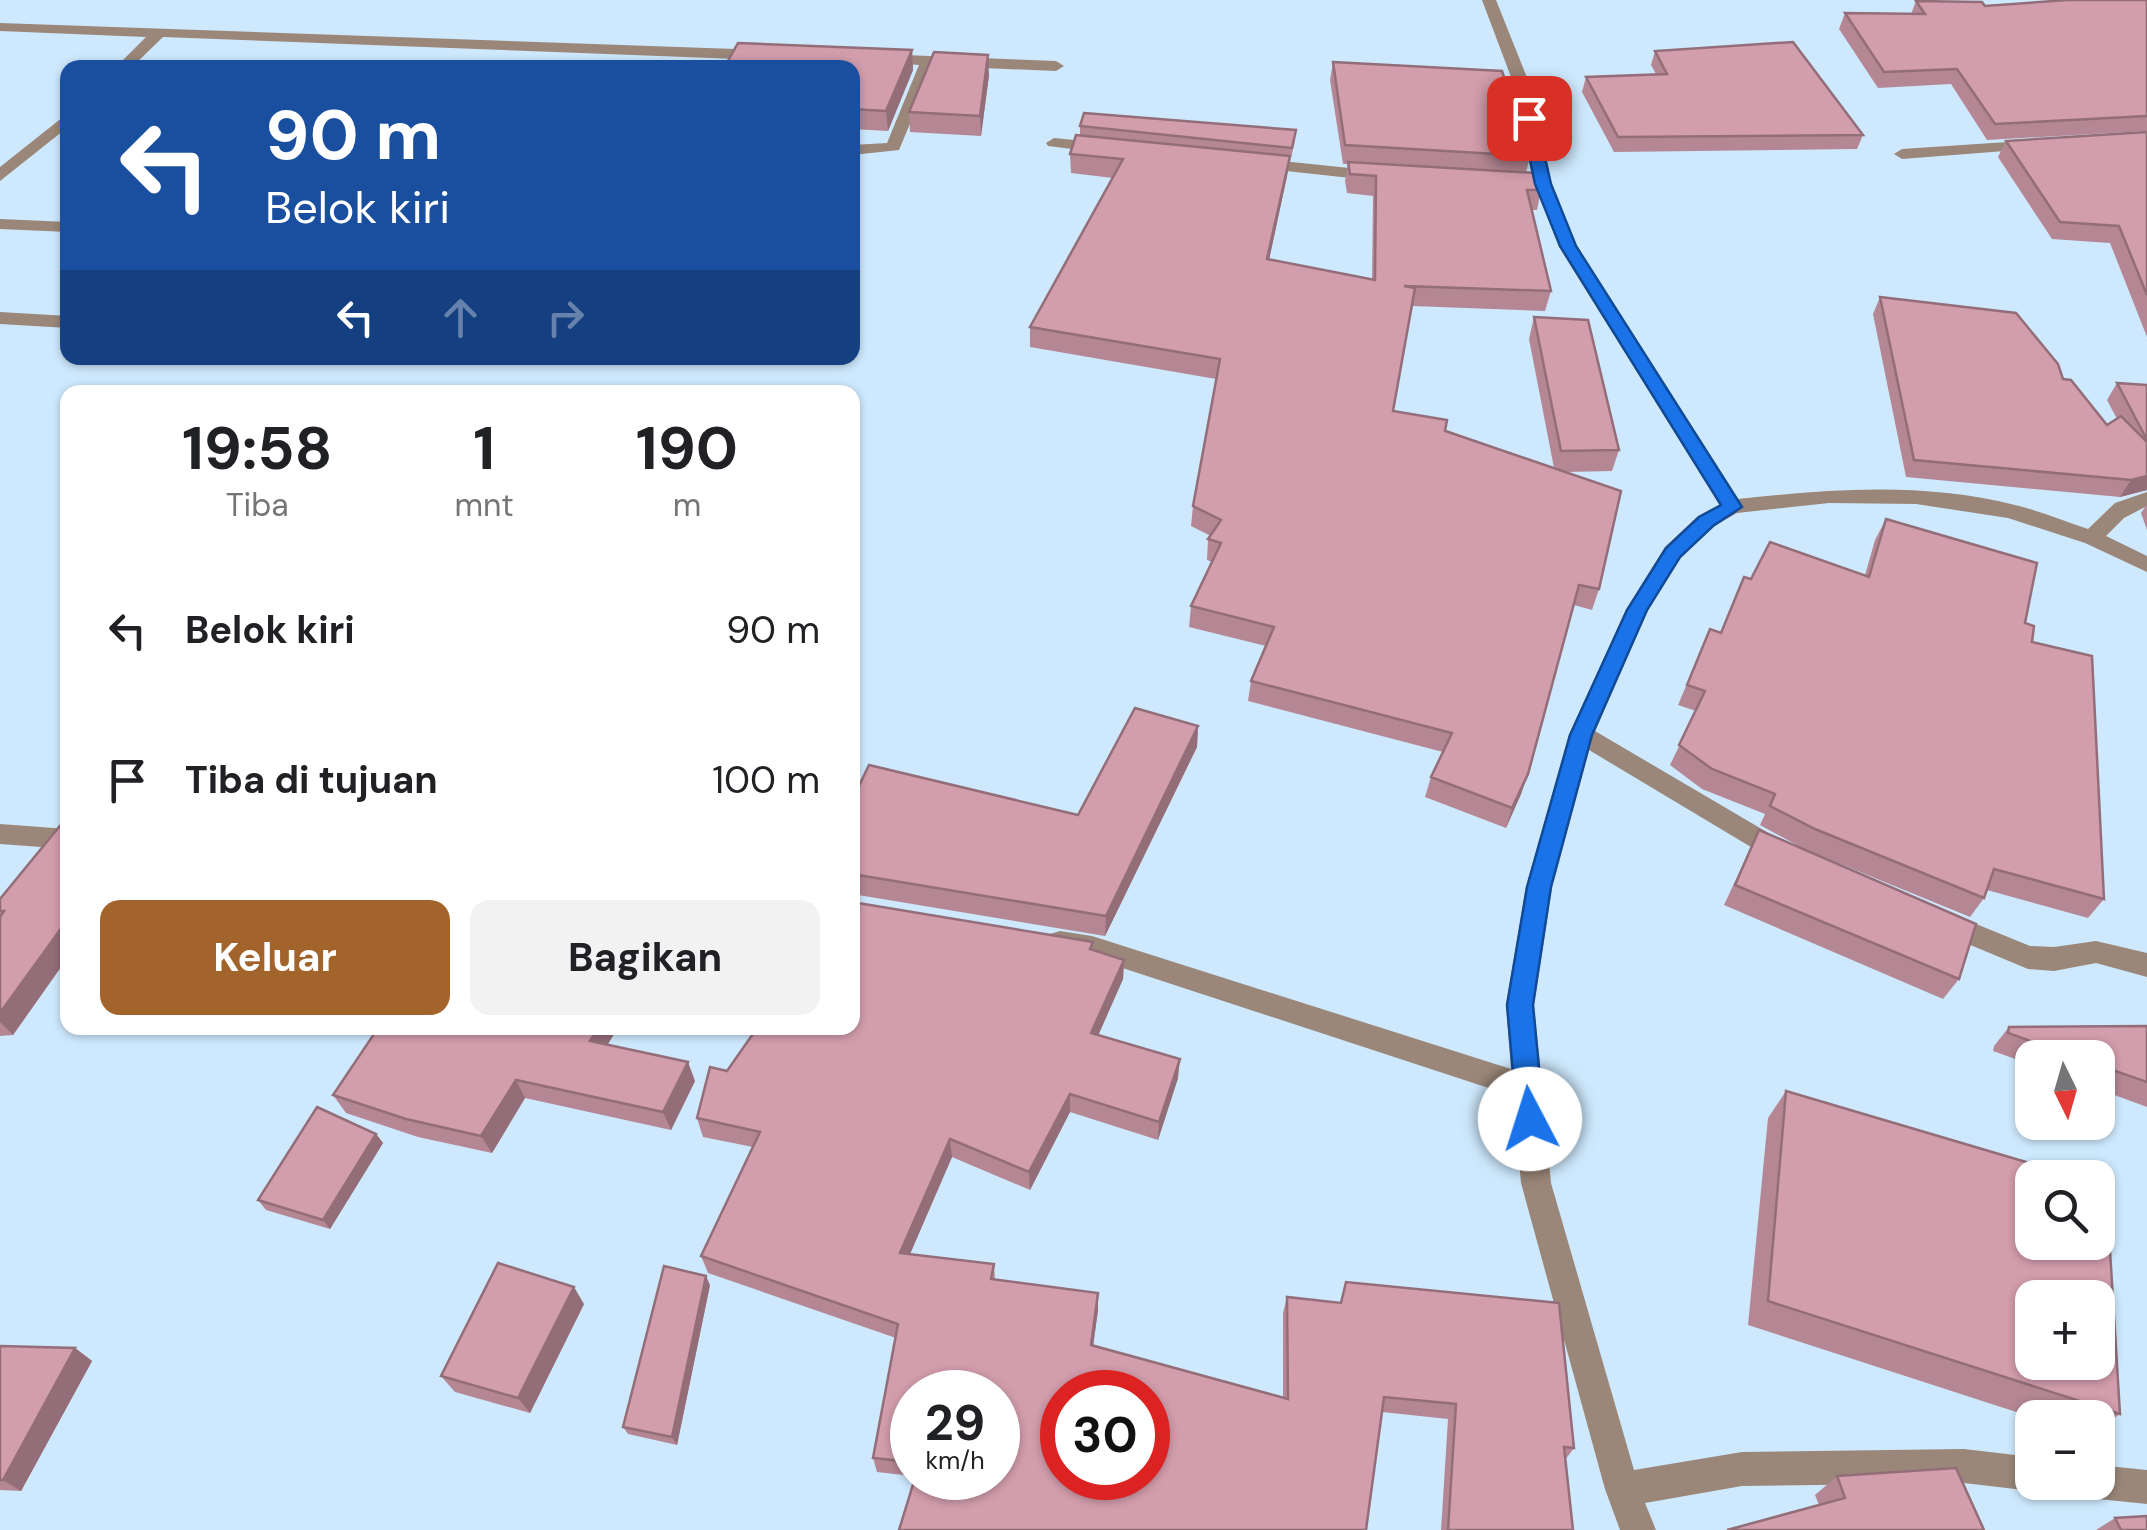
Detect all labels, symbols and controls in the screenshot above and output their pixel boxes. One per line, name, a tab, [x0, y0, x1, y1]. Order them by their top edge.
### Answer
pin	[1487, 76, 1572, 161]
text: 90 m	[265, 90, 441, 181]
icon: arrive	[1502, 91, 1557, 146]
icon: left	[100, 100, 230, 230]
text: Belok kiri	[265, 178, 450, 237]
icon: left	[328, 290, 383, 345]
icon: ahead	[433, 290, 488, 345]
icon: right	[538, 290, 593, 345]
text: 19:58	[182, 409, 332, 488]
text: 1	[473, 409, 495, 488]
text: 190	[636, 409, 738, 488]
text: Tiba	[226, 484, 289, 526]
text: mnt	[454, 484, 514, 526]
text: m	[673, 484, 701, 526]
icon: left	[100, 603, 155, 658]
text: Belok kiri	[185, 605, 355, 655]
text: 90 m	[726, 605, 820, 655]
icon: arrive	[100, 753, 155, 808]
text: Tiba di tujuan	[185, 755, 438, 805]
text: 100 m	[712, 755, 820, 805]
button: Keluar	[100, 900, 450, 1015]
button: Bagikan	[470, 900, 820, 1015]
north arrow	[2015, 1040, 2115, 1140]
map controls	[2015, 1040, 2115, 1500]
position arrow	[1478, 1067, 1582, 1171]
button: search	[2015, 1160, 2115, 1260]
button: +	[2015, 1280, 2115, 1380]
speed limit sign: 30	[1040, 1370, 1170, 1500]
text: 29	[925, 1390, 985, 1456]
button: −	[2015, 1400, 2115, 1500]
text: km/h	[925, 1444, 985, 1477]

